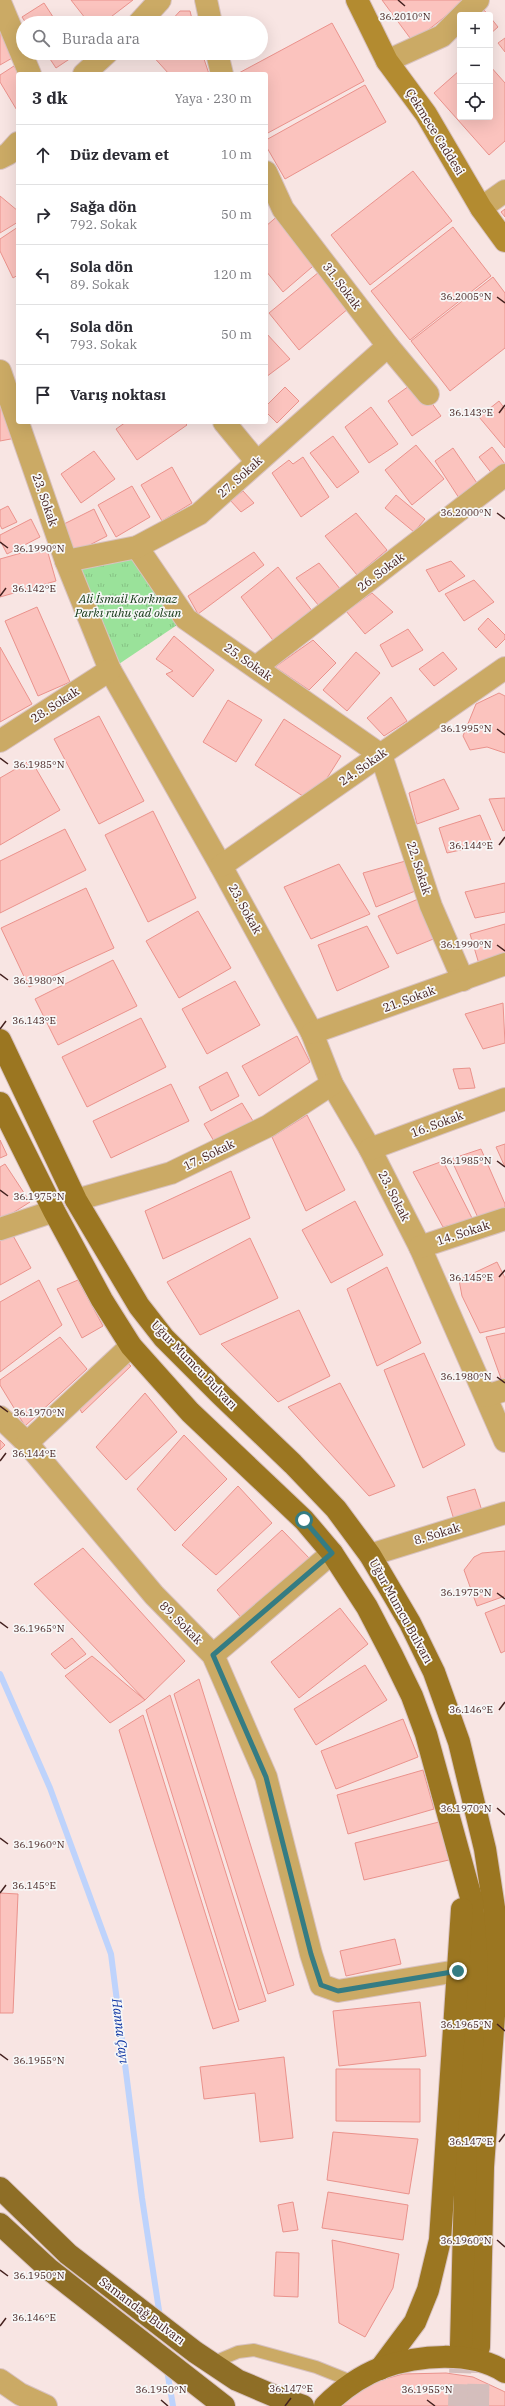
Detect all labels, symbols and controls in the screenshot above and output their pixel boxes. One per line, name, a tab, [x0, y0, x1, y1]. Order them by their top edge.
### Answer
text: 36.2010°N	[379, 10, 431, 23]
map controls	[457, 12, 493, 120]
button: +	[457, 12, 493, 48]
search box	[16, 16, 268, 60]
icon: search	[30, 27, 52, 49]
text: Burada ara	[62, 29, 140, 48]
button: −	[457, 48, 493, 84]
button: locate	[457, 84, 493, 120]
street label: Çekmece Caddesi	[403, 86, 468, 178]
text: 3 dk	[32, 87, 67, 109]
text: Yaya · 230 m	[175, 90, 252, 107]
icon: ahead	[32, 144, 54, 166]
text: Düz devam et	[70, 145, 169, 164]
text: 10 m	[221, 146, 252, 163]
text: Sağa dön	[70, 197, 137, 216]
icon: right	[32, 204, 54, 226]
text: 50 m	[221, 206, 252, 223]
text: 792. Sokak	[70, 216, 137, 233]
text: Sola dön	[70, 257, 133, 276]
street label: 31. Sokak	[320, 259, 365, 312]
icon: left	[32, 264, 54, 286]
text: 120 m	[213, 266, 252, 283]
text: 89. Sokak	[70, 276, 129, 293]
text: 36.2005°N	[440, 290, 492, 303]
text: Sola dön	[70, 317, 133, 336]
icon: left	[32, 324, 54, 346]
text: 50 m	[221, 326, 252, 343]
text: 793. Sokak	[70, 336, 137, 353]
icon: arrive	[32, 384, 54, 406]
text: Varış noktası	[70, 385, 166, 404]
text: 36.143°E	[449, 406, 493, 419]
street label: 27. Sokak	[214, 453, 265, 501]
street label: 23. Sokak	[29, 471, 61, 528]
text: 36.2000°N	[440, 506, 492, 519]
text: 36.1990°N	[13, 542, 65, 555]
street label: 26. Sokak	[354, 549, 407, 594]
text: 36.142°E	[12, 582, 56, 595]
park label: Ali İsmail Korkmaz Parkı ruhu şad olsun	[74, 591, 181, 620]
street label: 25. Sokak	[222, 640, 275, 683]
street label: 28. Sokak	[28, 683, 82, 726]
text: 36.1995°N	[440, 722, 492, 735]
street label: 24. Sokak	[336, 745, 389, 788]
text: 36.1985°N	[13, 758, 65, 771]
street label: 22. Sokak	[404, 839, 435, 896]
text: 36.144°E	[449, 839, 493, 852]
street label: 23. Sokak	[226, 881, 265, 936]
text: 36.1990°N	[440, 938, 492, 951]
text: 36.1980°N	[13, 974, 65, 987]
street label: 21. Sokak	[381, 982, 437, 1015]
text: 36.143°E	[12, 1014, 56, 1027]
street label: 16. Sokak	[409, 1107, 465, 1140]
street label: 17. Sokak	[181, 1136, 237, 1173]
text: 36.1985°N	[440, 1154, 492, 1167]
street label: 23. Sokak	[375, 1168, 414, 1224]
text: 36.1975°N	[13, 1190, 65, 1203]
street label: 14. Sokak	[434, 1217, 491, 1248]
text: 36.145°E	[449, 1271, 493, 1284]
street label: Uğur Mumcu Bulvarı	[148, 1317, 241, 1412]
text: 36.1980°N	[440, 1370, 492, 1383]
text: 36.1970°N	[13, 1406, 65, 1419]
text: 36.144°E	[12, 1447, 56, 1460]
route start	[295, 1511, 313, 1529]
street label: 8. Sokak	[412, 1519, 462, 1548]
street label: Uğur Mumcu Bulvarı	[366, 1556, 437, 1666]
text: 36.1975°N	[440, 1586, 492, 1599]
street label: 89. Sokak	[157, 1598, 206, 1647]
text: 36.1965°N	[13, 1622, 65, 1635]
text: 36.146°E	[449, 1703, 493, 1716]
text: 36.1970°N	[440, 1802, 492, 1815]
text: 36.1960°N	[13, 1838, 65, 1851]
text: 36.145°E	[12, 1879, 56, 1892]
route end	[449, 1962, 467, 1980]
water label: Hanna Çayı	[108, 1997, 133, 2065]
text: 36.1965°N	[440, 2018, 492, 2031]
text: 36.1955°N	[13, 2054, 65, 2067]
text: 36.147°E	[449, 2135, 493, 2148]
text: 36.1960°N	[440, 2234, 492, 2247]
text: 36.1950°N	[13, 2269, 65, 2282]
street label: Samandağ Bulvarı	[97, 2274, 188, 2348]
text: 36.146°E	[12, 2311, 56, 2324]
text: 36.147°E	[269, 2382, 313, 2395]
text: 36.1950°N	[135, 2383, 187, 2396]
text: 36.1955°N	[401, 2383, 453, 2396]

